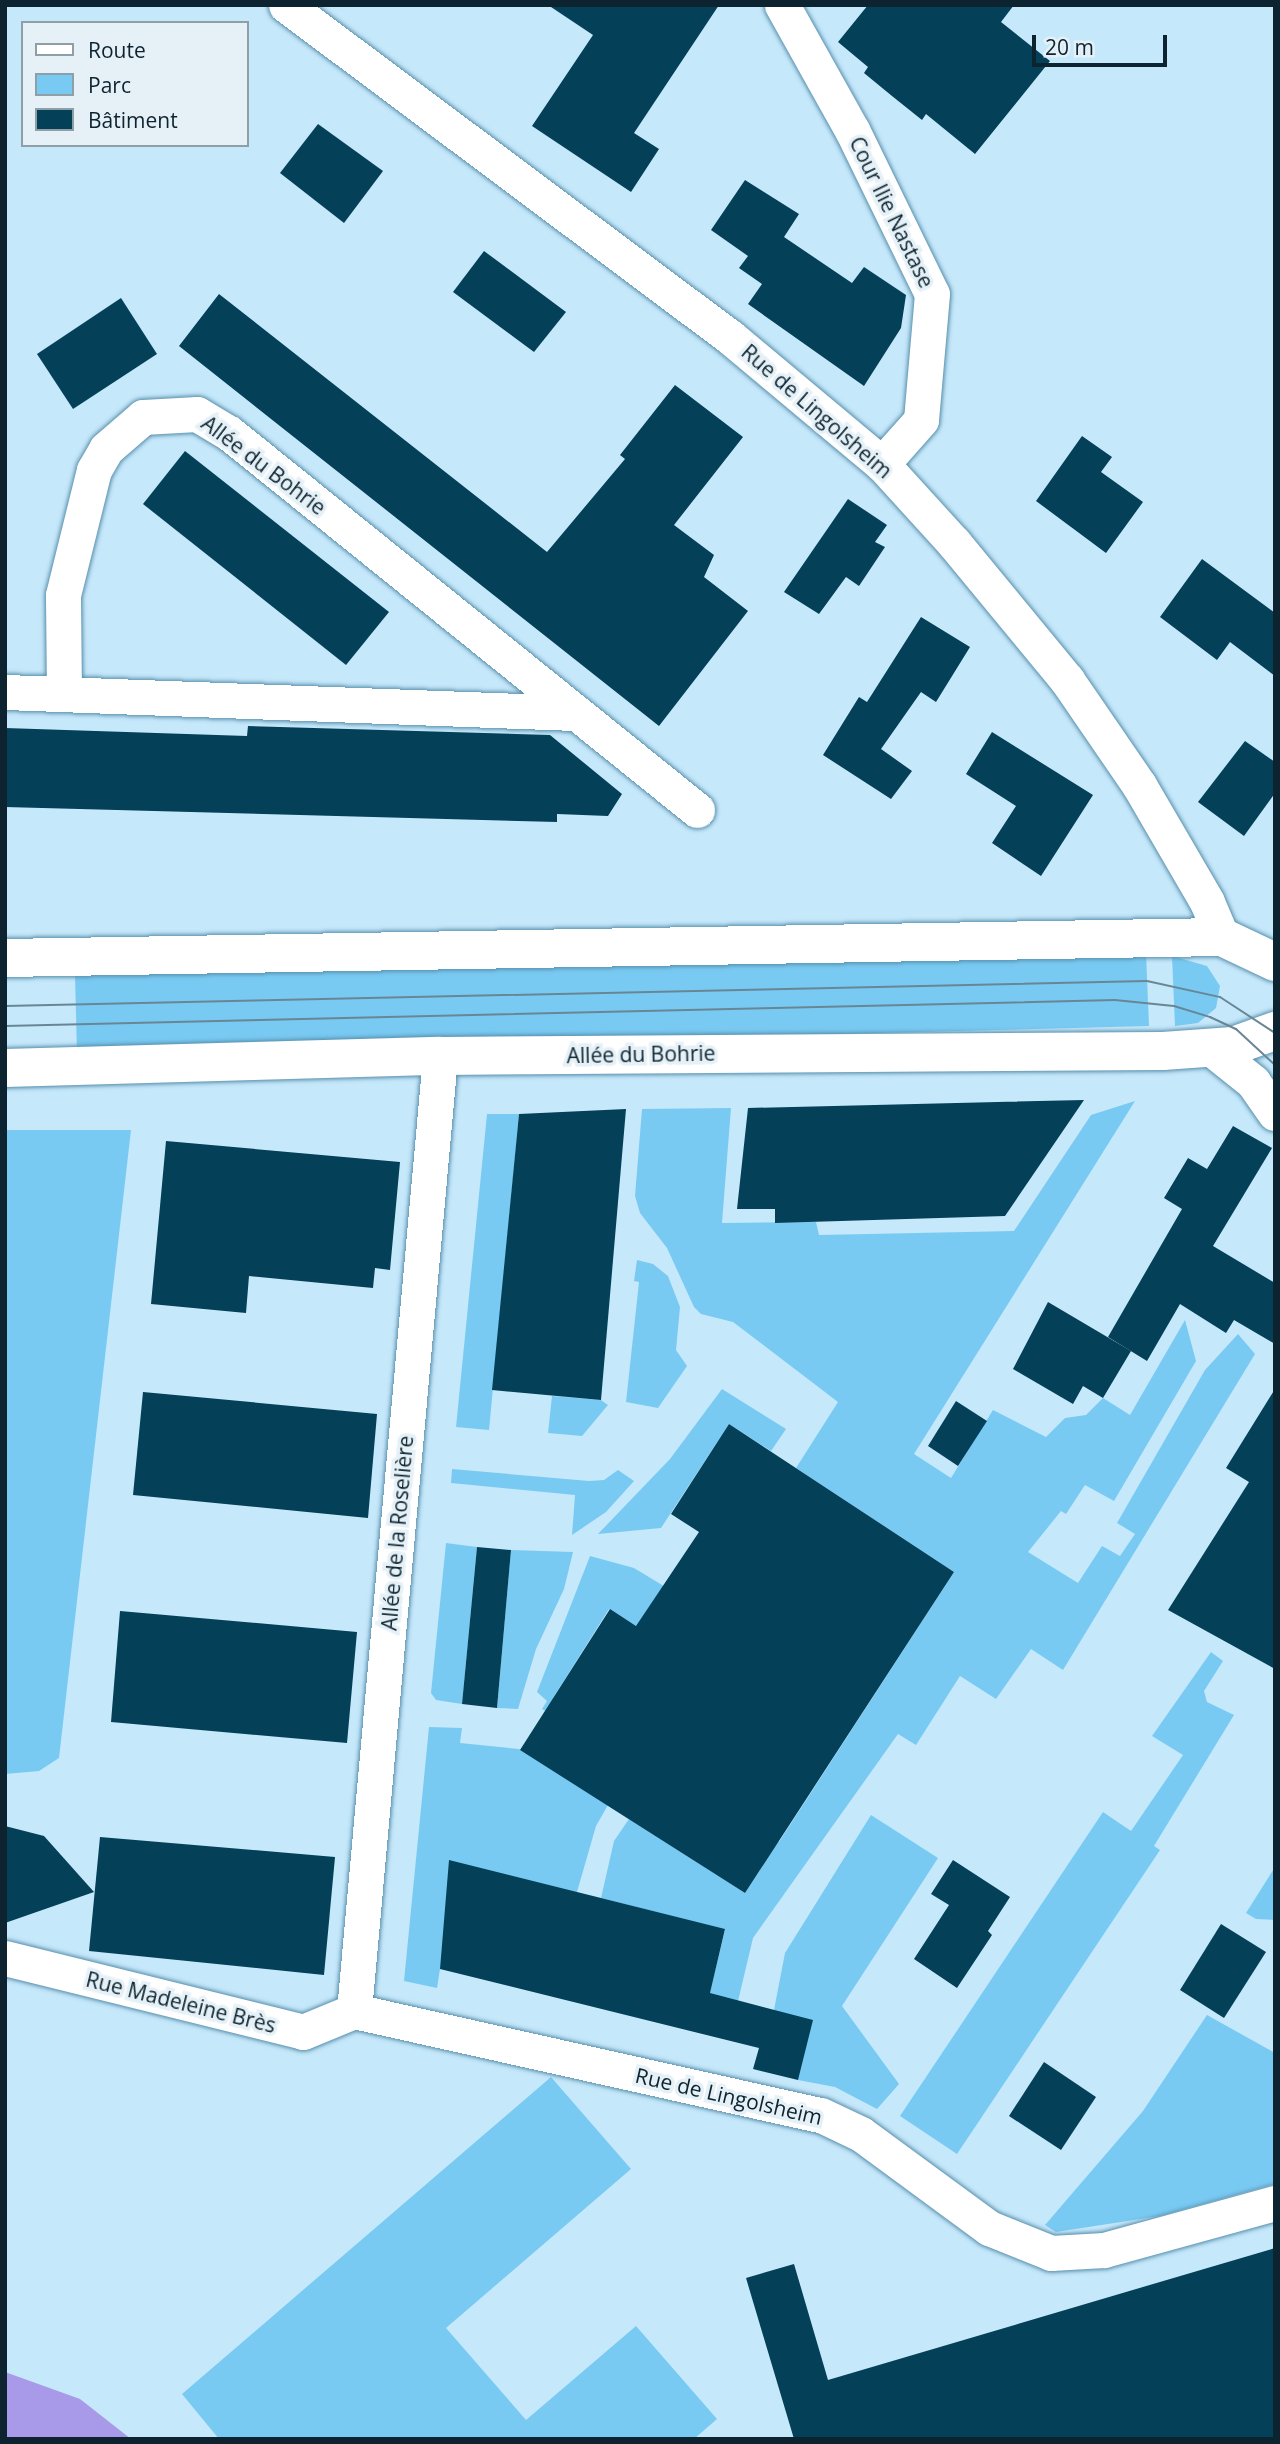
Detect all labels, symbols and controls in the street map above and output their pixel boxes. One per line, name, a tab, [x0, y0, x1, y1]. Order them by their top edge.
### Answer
legend	[21, 21, 248, 147]
scale bar	[1035, 21, 1170, 65]
text: 20 m	[1045, 33, 1094, 61]
text: Route	[88, 36, 146, 64]
text: Parc	[88, 71, 131, 99]
text: Bâtiment	[88, 106, 178, 134]
street label: Cour Ilie Nastase	[845, 132, 939, 292]
street label: Rue de Lingolsheim	[737, 339, 897, 483]
street label: Allée du Bohrie	[197, 410, 331, 520]
street label: Allée du Bohrie	[566, 1040, 716, 1068]
street label: Allée de la Roselière	[376, 1434, 418, 1632]
street label: Rue Madeleine Brès	[83, 1966, 279, 2038]
street label: Rue de Lingolsheim	[633, 2062, 825, 2130]

